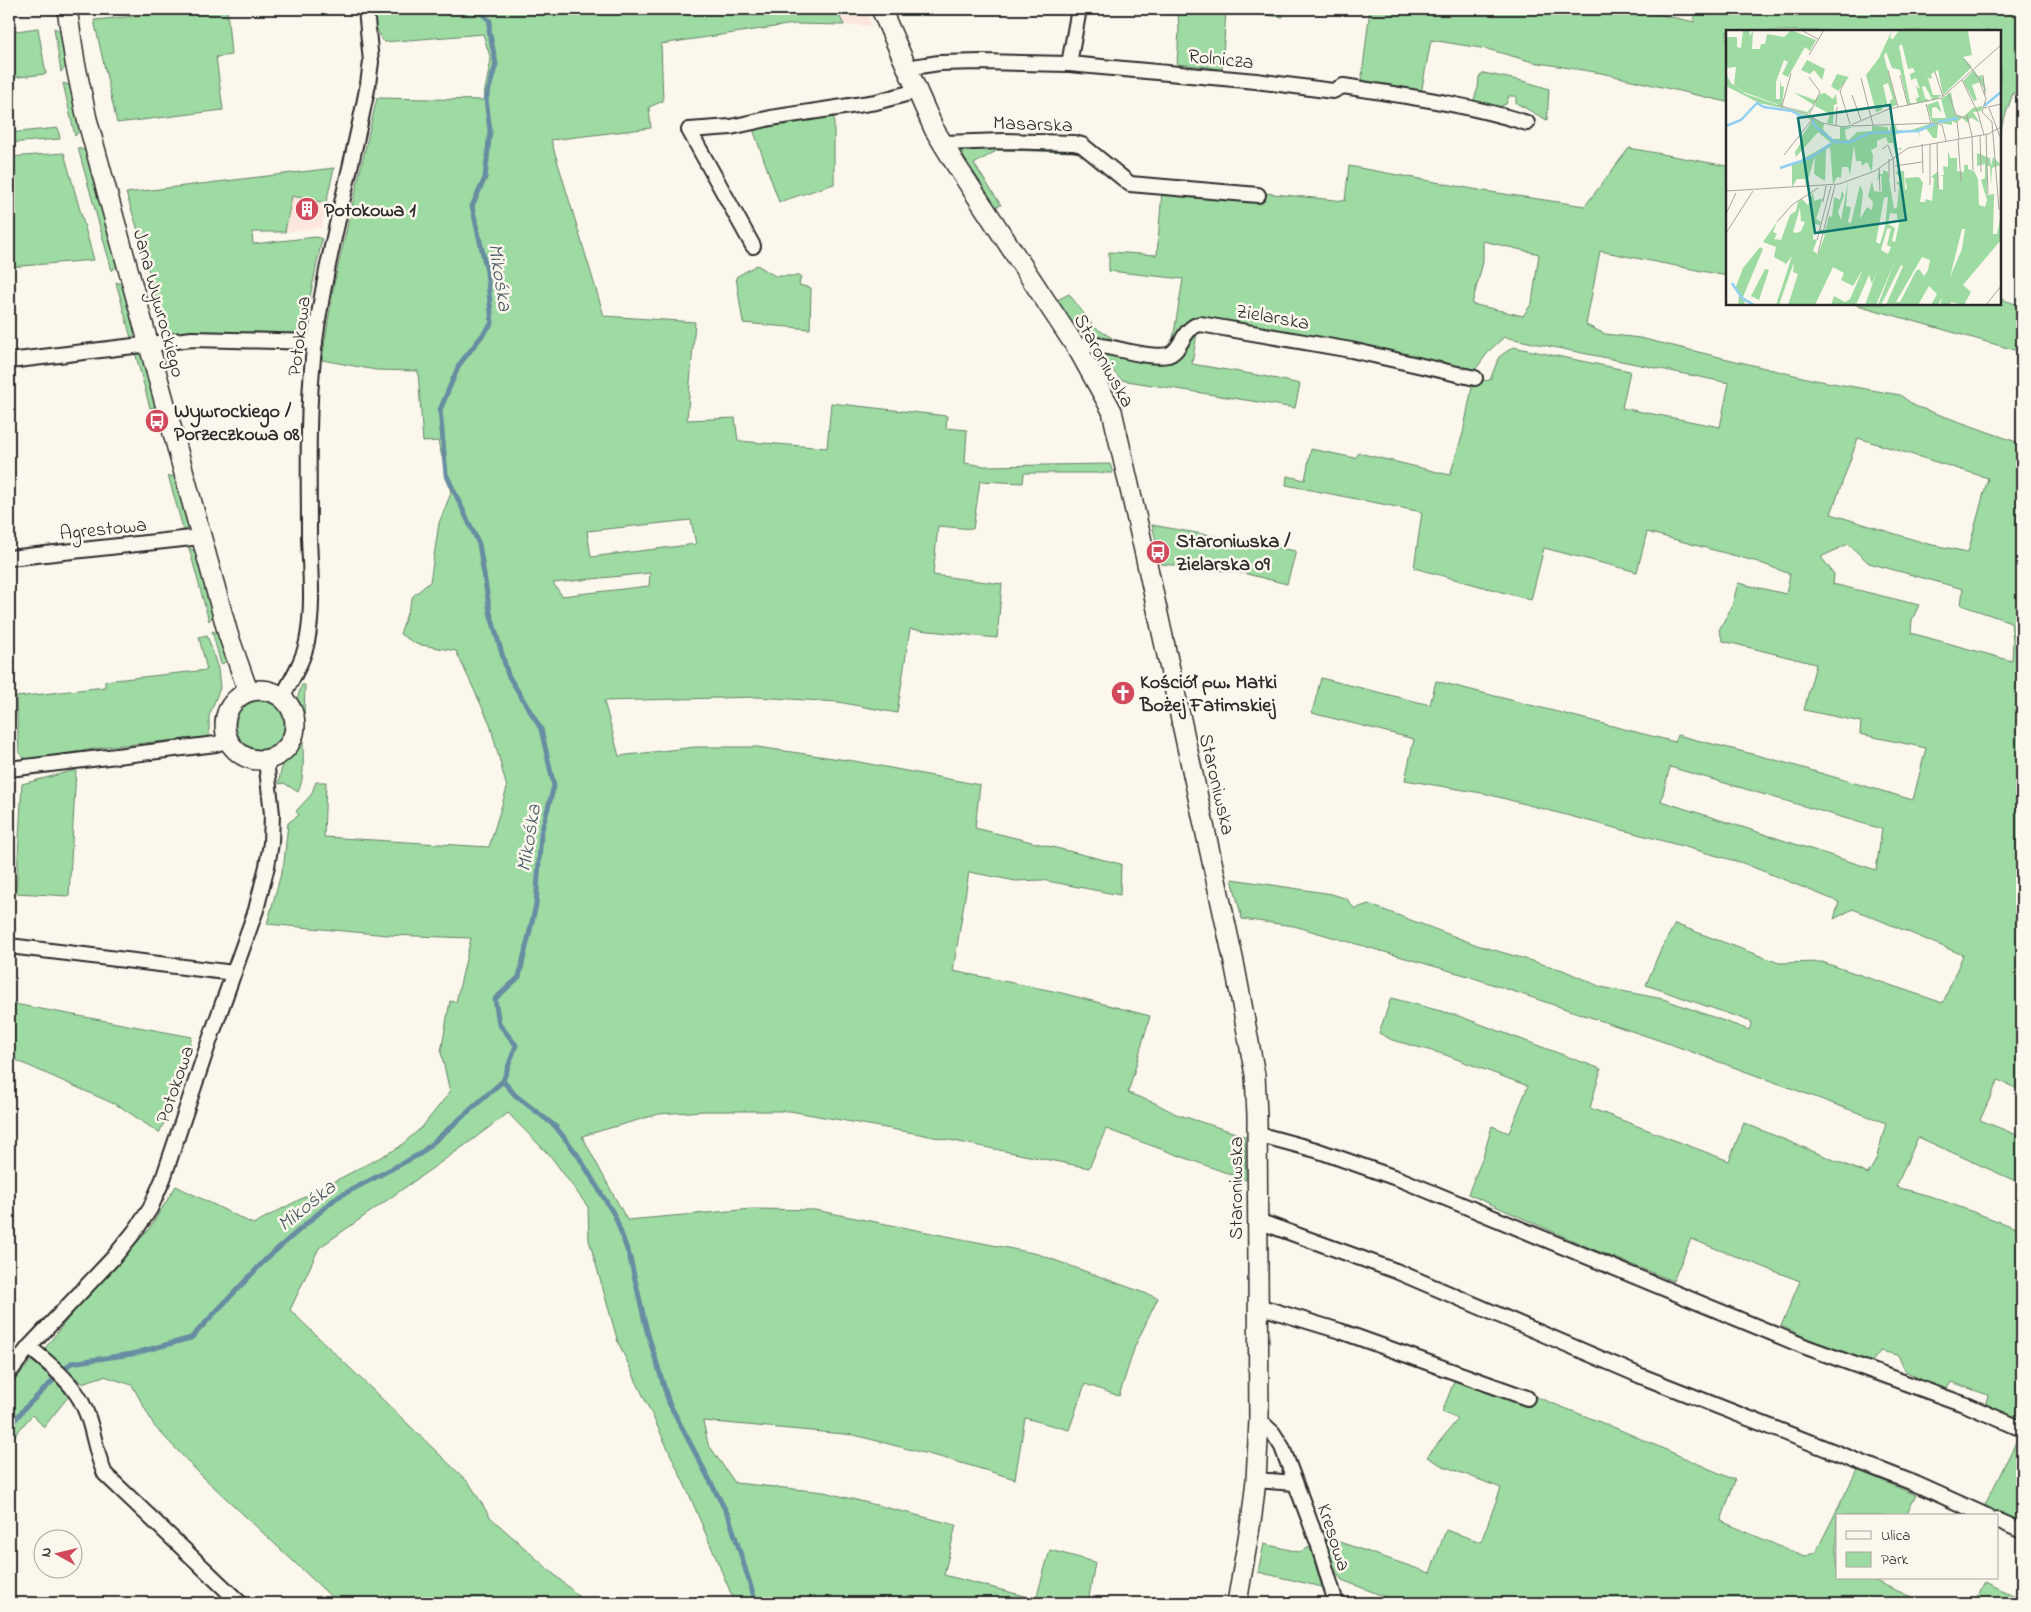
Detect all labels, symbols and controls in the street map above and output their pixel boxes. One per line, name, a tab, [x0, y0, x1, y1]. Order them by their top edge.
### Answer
inset map	[1726, 30, 2001, 305]
street label: Rolnicza	[1187, 43, 1255, 78]
street label: Masarska	[992, 110, 1073, 141]
building icon: Potokowa 1	[294, 196, 320, 222]
place label: Potokowa 1	[324, 197, 416, 226]
street label: Jana Wywrockiego	[123, 226, 191, 381]
water label: Mikośka	[479, 241, 519, 314]
street label: Potokowa	[281, 295, 320, 378]
street label: Zielarska	[1234, 298, 1312, 339]
street label: Staroniwska	[1065, 309, 1141, 413]
place label: Wywrockiego / Porzeczkowa 08	[174, 398, 300, 450]
bus stop icon: Wywrockiego / Porzeczkowa 08	[144, 408, 170, 434]
street label: Agrestowa	[58, 511, 148, 550]
place label: Staroniwska / Zielarska 09	[1176, 528, 1291, 580]
bus stop icon: Staroniwska / Zielarska 09	[1145, 539, 1171, 565]
place label: Kościół pw. Matki Bożej Fatimskiej	[1139, 669, 1278, 721]
church icon: Kościół pw. Matki Bożej Fatimskiej	[1110, 680, 1136, 706]
street label: Staroniwska	[1190, 731, 1241, 838]
water label: Mikośka	[510, 802, 550, 874]
street label: Potokowa	[150, 1042, 203, 1128]
street label: Staroniwska	[1223, 1136, 1252, 1240]
water label: Mikośka	[271, 1173, 344, 1240]
street label: Kresowa	[1308, 1500, 1357, 1575]
legend	[1836, 1514, 1998, 1580]
text: Ulica	[1881, 1525, 1910, 1547]
north arrow	[32, 1530, 82, 1580]
text: N	[36, 1546, 58, 1559]
text: Park	[1881, 1549, 1909, 1571]

